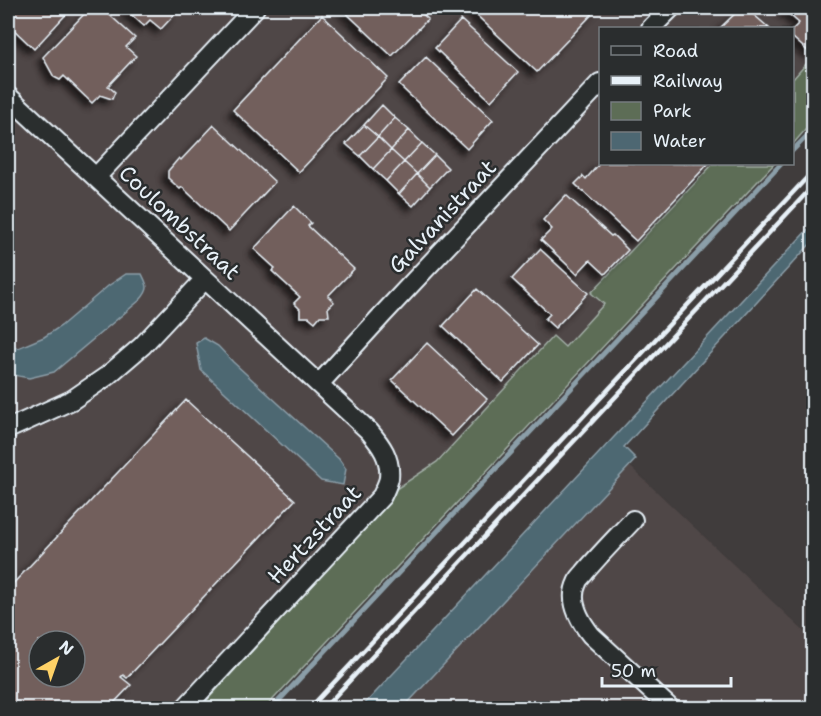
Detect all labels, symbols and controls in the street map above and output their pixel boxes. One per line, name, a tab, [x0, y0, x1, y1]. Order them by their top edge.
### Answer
legend	[599, 27, 794, 165]
text: Road	[653, 39, 698, 63]
text: Railway	[653, 69, 723, 93]
text: Park	[653, 99, 692, 123]
text: Water	[653, 129, 706, 153]
street label: Galvanistraat	[382, 153, 503, 280]
street label: Coulombstraat	[113, 159, 247, 286]
street label: Hertzstraat	[261, 479, 368, 590]
north arrow	[27, 629, 87, 689]
text: N	[55, 636, 78, 660]
scale bar	[602, 650, 731, 688]
text: 50 m	[611, 659, 656, 683]

